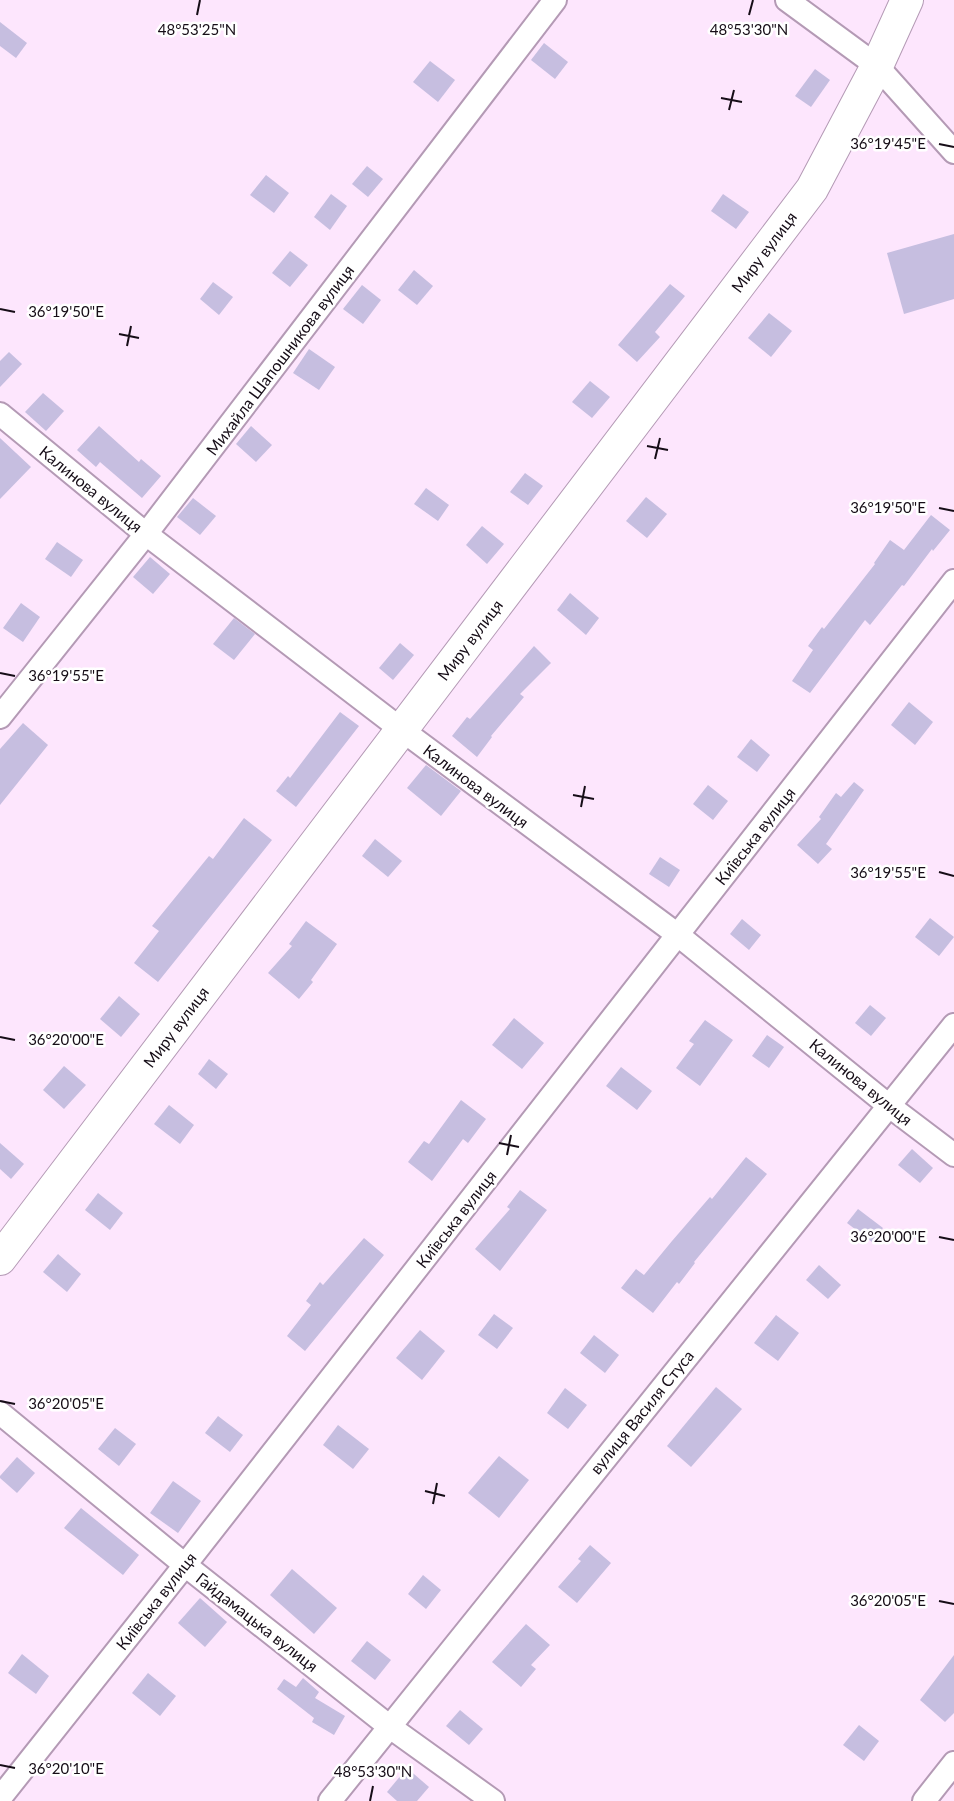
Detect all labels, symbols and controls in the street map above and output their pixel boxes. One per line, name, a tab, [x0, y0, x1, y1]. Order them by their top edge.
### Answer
text: 48°53'25"N	[158, 20, 236, 38]
text: 48°53'30"N	[710, 20, 788, 38]
text: 36°19'45"E	[850, 134, 926, 152]
street label: Миру вулиця	[727, 207, 800, 296]
street label: Михайла Шапошникова вулиця	[202, 261, 357, 459]
text: 36°19'50"E	[28, 302, 104, 320]
street label: Калинова вулиця	[36, 441, 146, 536]
text: 36°19'50"E	[850, 498, 926, 516]
street label: Миру вулиця	[433, 595, 506, 684]
text: 36°19'55"E	[28, 666, 104, 684]
street label: Калинова вулиця	[420, 740, 533, 831]
street label: Київська вулиця	[711, 783, 799, 888]
text: 36°19'55"E	[850, 863, 926, 881]
street label: Миру вулиця	[139, 982, 212, 1071]
text: 36°20'00"E	[28, 1030, 104, 1048]
street label: Калинова вулиця	[806, 1034, 916, 1129]
street label: Київська вулиця	[412, 1166, 500, 1271]
text: 36°20'00"E	[850, 1227, 926, 1245]
street label: вулиця Василя Стуса	[586, 1346, 697, 1477]
text: 36°20'05"E	[28, 1394, 104, 1412]
street label: Київська вулиця	[112, 1548, 200, 1653]
street label: Гайдамацька вулиця	[193, 1568, 322, 1675]
text: 36°20'05"E	[850, 1591, 926, 1609]
text: 36°20'10"E	[28, 1759, 104, 1777]
text: 48°53'30"N	[334, 1762, 412, 1780]

